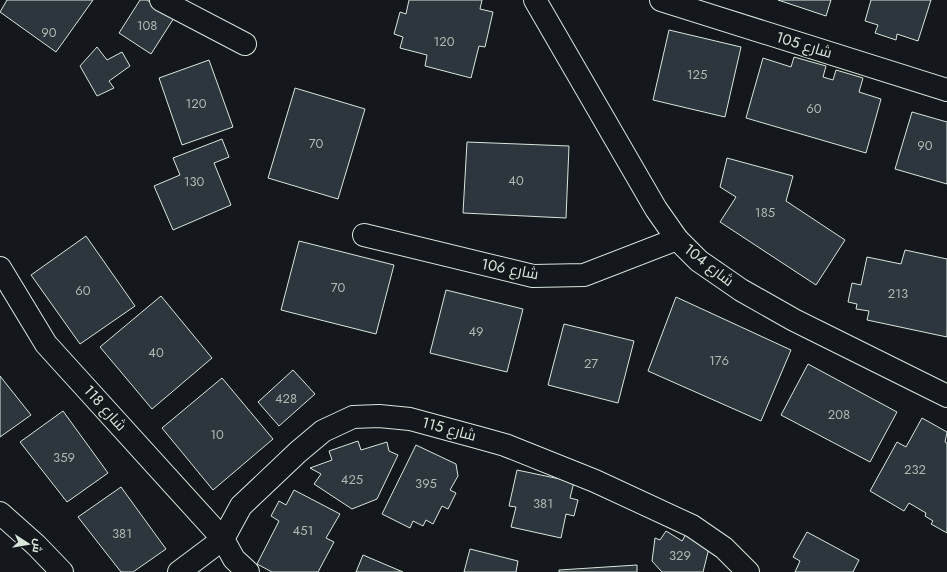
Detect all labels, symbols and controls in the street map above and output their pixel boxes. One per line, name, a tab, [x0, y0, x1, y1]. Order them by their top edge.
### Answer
house number: 108	[137, 16, 157, 35]
house number: 90	[41, 23, 57, 42]
street label: شارع 105	[773, 26, 835, 64]
house number: 120	[433, 32, 455, 51]
house number: 125	[687, 65, 707, 84]
house number: 120	[185, 94, 207, 113]
house number: 60	[806, 99, 822, 118]
house number: 70	[309, 134, 324, 153]
house number: 90	[917, 136, 933, 155]
house number: 40	[508, 171, 524, 190]
house number: 130	[184, 172, 205, 191]
house number: 185	[755, 203, 775, 222]
street label: شارع 104	[679, 238, 739, 292]
street label: شارع 106	[479, 253, 541, 285]
house number: 70	[331, 278, 346, 297]
house number: 60	[75, 281, 91, 300]
house number: 213	[888, 284, 908, 303]
house number: 49	[468, 322, 484, 341]
house number: 40	[148, 343, 164, 362]
house number: 176	[709, 351, 729, 370]
house number: 27	[584, 354, 598, 373]
street label: شارع 118	[78, 380, 132, 436]
house number: 428	[275, 389, 297, 408]
house number: 208	[828, 405, 850, 424]
street label: شارع 115	[419, 411, 479, 447]
house number: 10	[210, 425, 224, 444]
house number: 359	[53, 448, 75, 467]
house number: 232	[904, 460, 926, 479]
house number: 425	[341, 470, 363, 489]
house number: 395	[415, 474, 437, 493]
house number: 381	[533, 494, 553, 513]
house number: 451	[293, 521, 313, 540]
north arrow	[8, 524, 48, 564]
house number: 381	[112, 524, 132, 543]
text: ش	[28, 538, 47, 555]
house number: 329	[669, 546, 691, 565]

